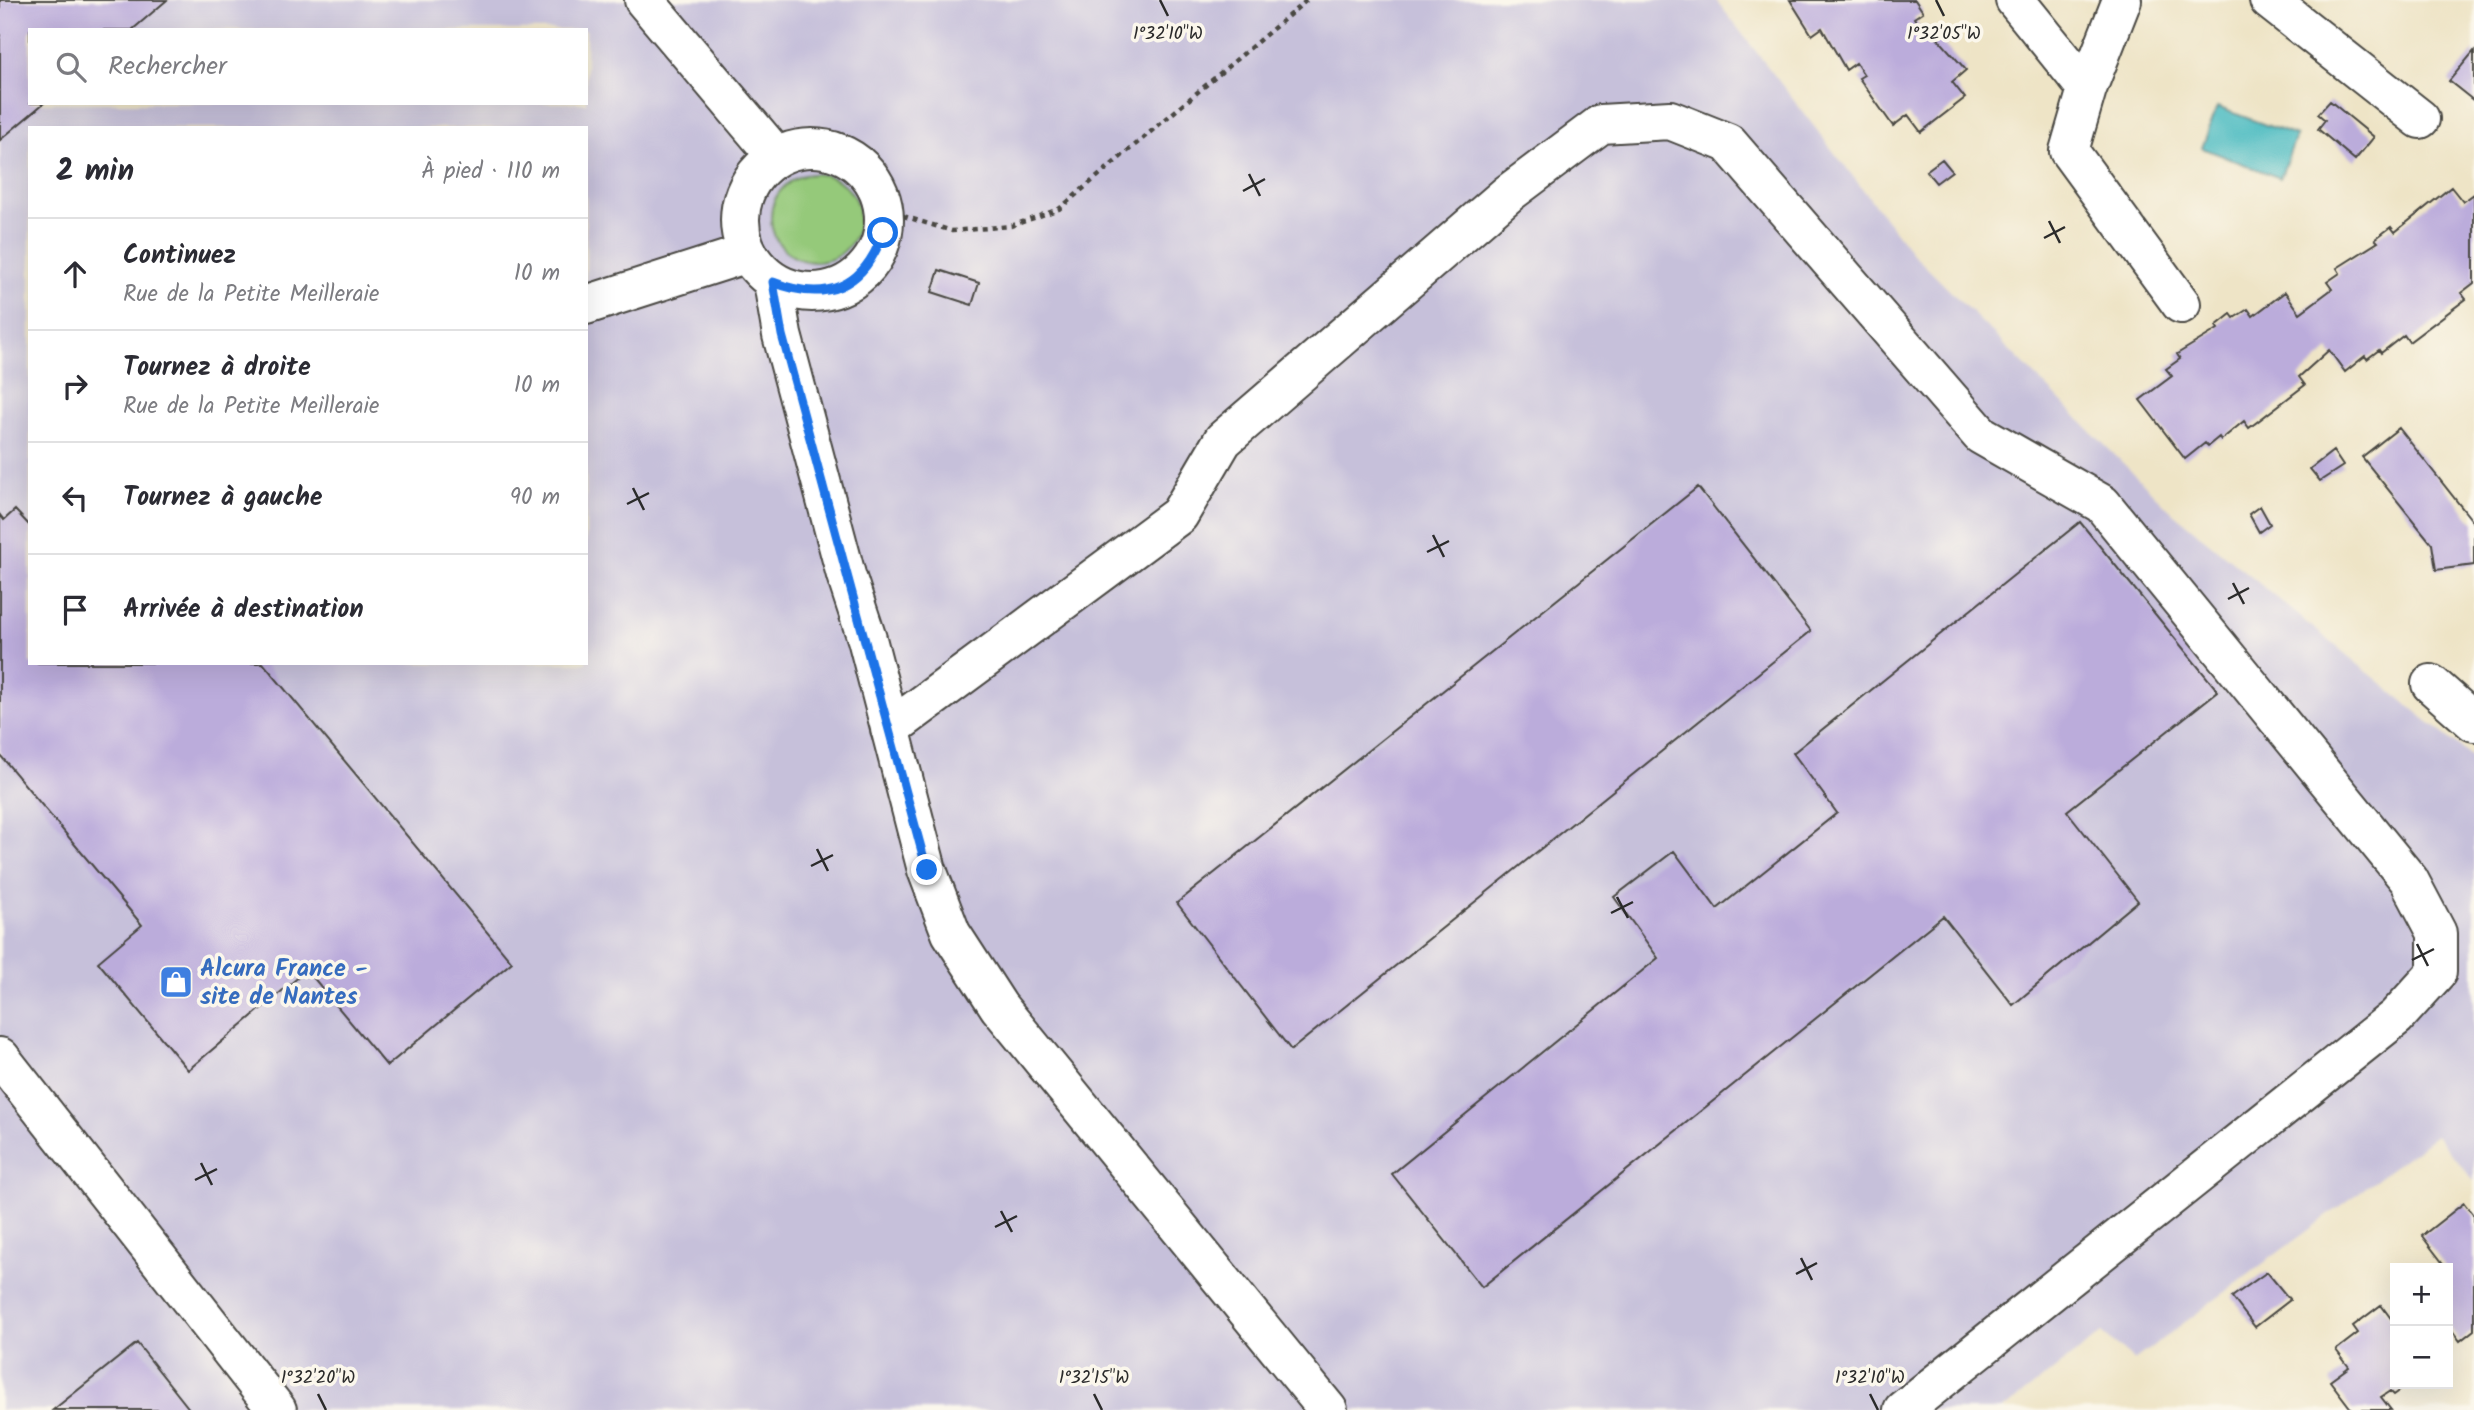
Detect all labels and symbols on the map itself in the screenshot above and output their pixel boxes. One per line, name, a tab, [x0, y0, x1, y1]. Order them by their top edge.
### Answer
text: 1°32'10"W	[1133, 20, 1203, 49]
text: 1°32'05"W	[1907, 20, 1981, 49]
route start	[867, 217, 898, 248]
route end	[911, 854, 942, 885]
place label: Alcura France - site de Nantes	[200, 950, 368, 1017]
shop icon: Alcura France - site de Nantes	[157, 963, 195, 1001]
text: 1°32'20"W	[281, 1364, 355, 1393]
text: 1°32'15"W	[1059, 1364, 1129, 1393]
text: 1°32'10"W	[1835, 1364, 1905, 1393]

